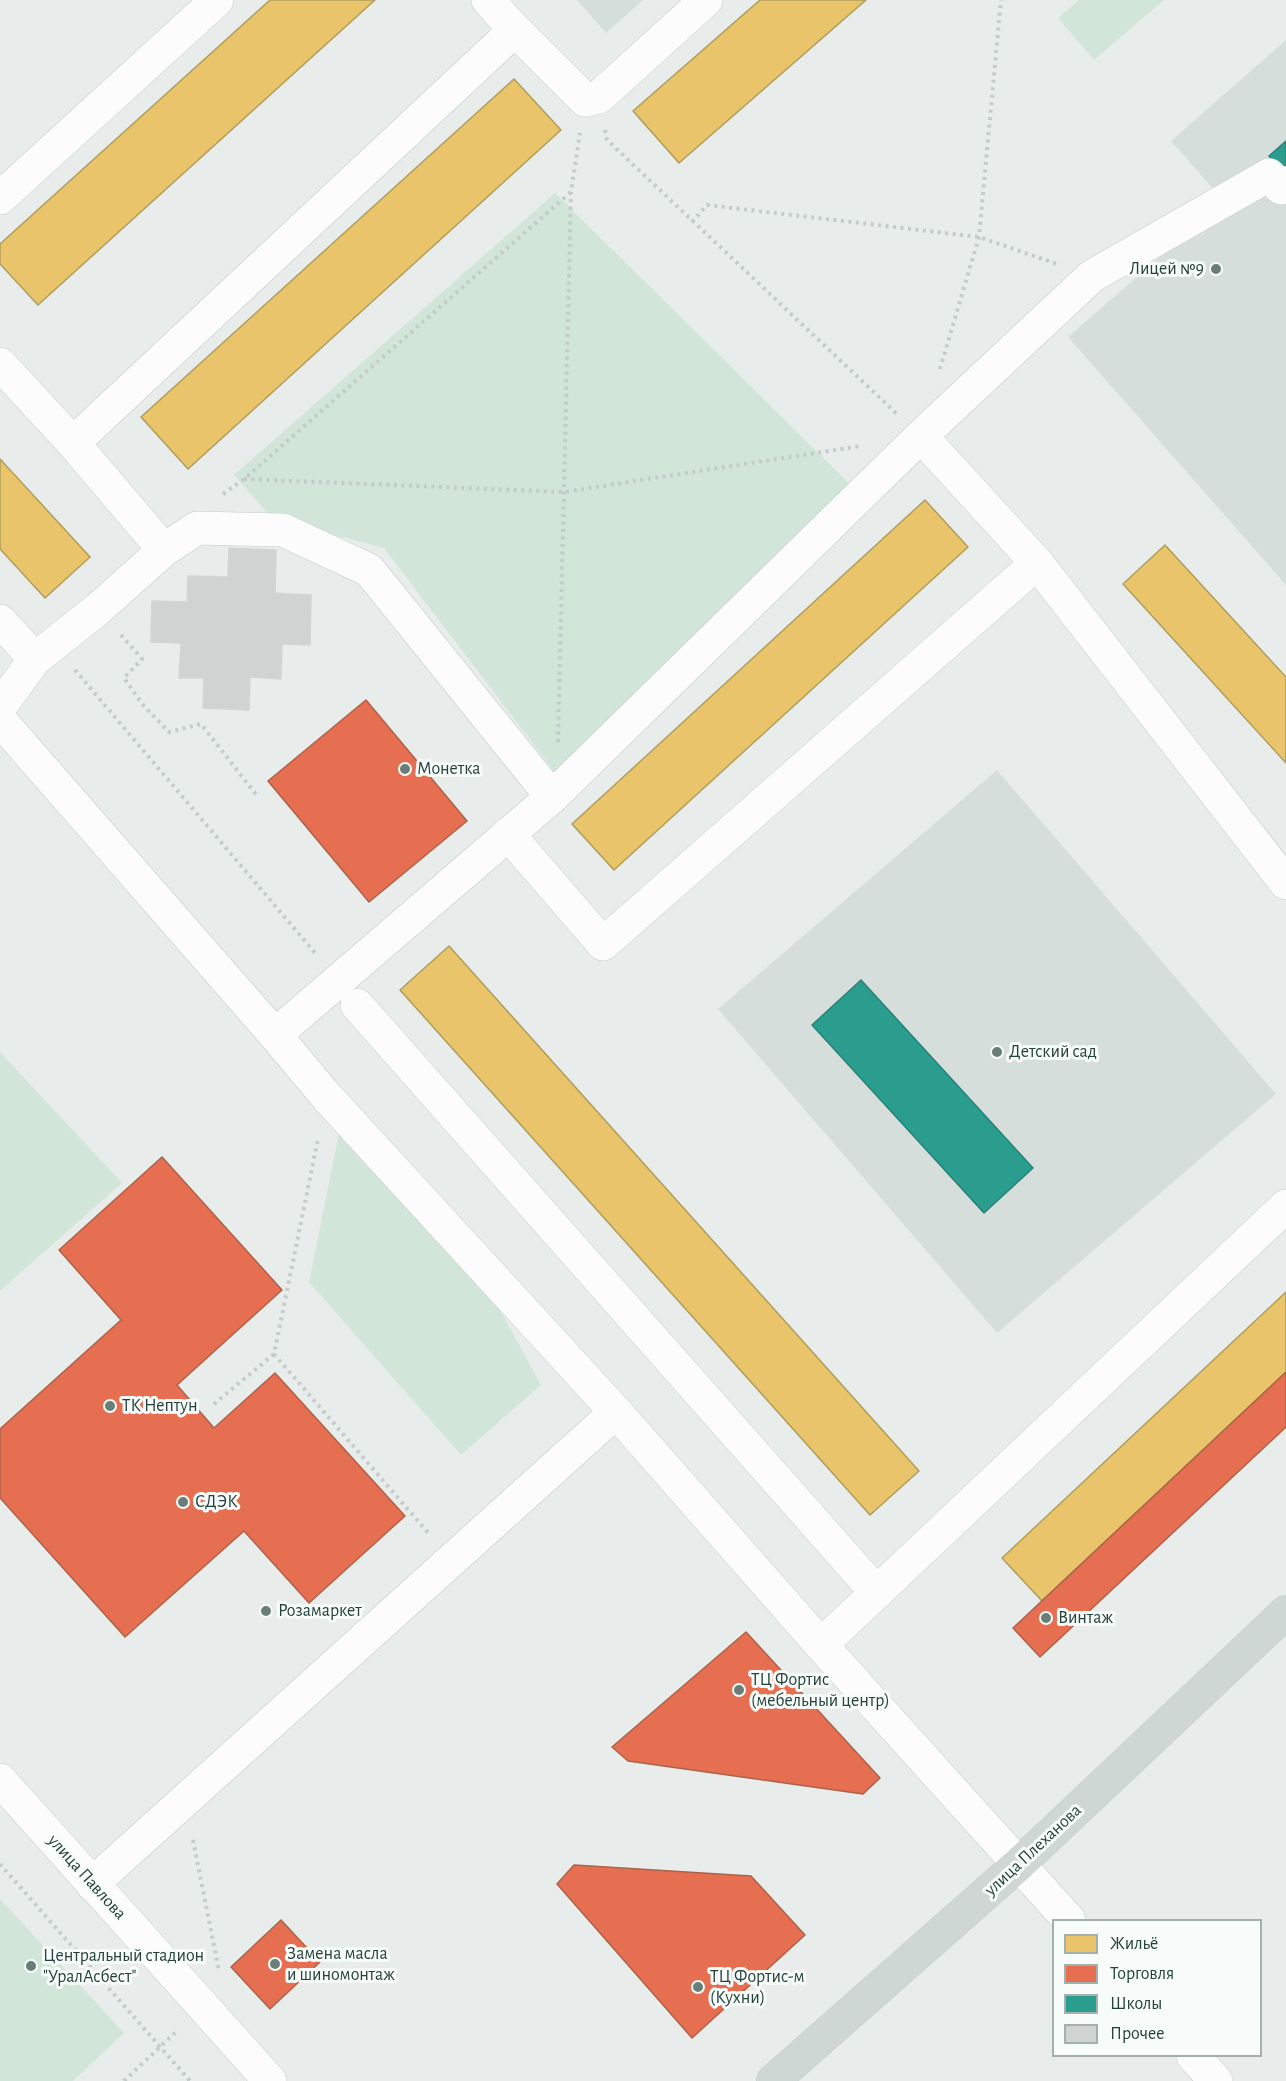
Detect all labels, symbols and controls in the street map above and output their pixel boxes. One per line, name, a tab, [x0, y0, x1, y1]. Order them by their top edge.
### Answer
place label: Лицей №9	[1129, 258, 1204, 280]
marker: Лицей №9	[1209, 262, 1223, 276]
place label: Монетка	[417, 758, 480, 780]
marker: Монетка	[398, 762, 412, 776]
place label: Детский сад	[1009, 1041, 1097, 1063]
marker: Детский сад	[990, 1045, 1004, 1059]
place label: ТК Нептун	[122, 1395, 198, 1417]
marker: ТК Нептун	[103, 1399, 117, 1413]
place label: СДЭК	[195, 1491, 238, 1513]
marker: СДЭК	[176, 1495, 190, 1509]
place label: Розамаркет	[278, 1600, 362, 1622]
marker: Розамаркет	[259, 1604, 273, 1618]
place label: Винтаж	[1058, 1607, 1113, 1629]
marker: Винтаж	[1039, 1611, 1053, 1625]
place label: ТЦ Фортис (мебельный центр)	[751, 1669, 890, 1712]
marker: ТЦ Фортис (мебельный центр)	[732, 1683, 746, 1697]
street label: улица Плеханова	[980, 1800, 1086, 1900]
street label: улица Павлова	[43, 1830, 131, 1924]
legend	[1052, 1919, 1262, 2057]
text: Жильё	[1110, 1935, 1158, 1953]
place label: Замена масла и шиномонтаж	[287, 1943, 395, 1986]
place label: Центральный стадион "УралАсбест"	[43, 1945, 204, 1988]
marker: Замена масла и шиномонтаж	[268, 1957, 282, 1971]
marker: Центральный стадион "УралАсбест"	[24, 1959, 38, 1973]
text: Торговля	[1110, 1965, 1174, 1983]
place label: ТЦ Фортис-м (Кухни)	[710, 1966, 805, 2008]
marker: ТЦ Фортис-м (Кухни)	[691, 1980, 705, 1994]
text: Школы	[1110, 1995, 1162, 2013]
text: Прочее	[1110, 2025, 1165, 2043]

